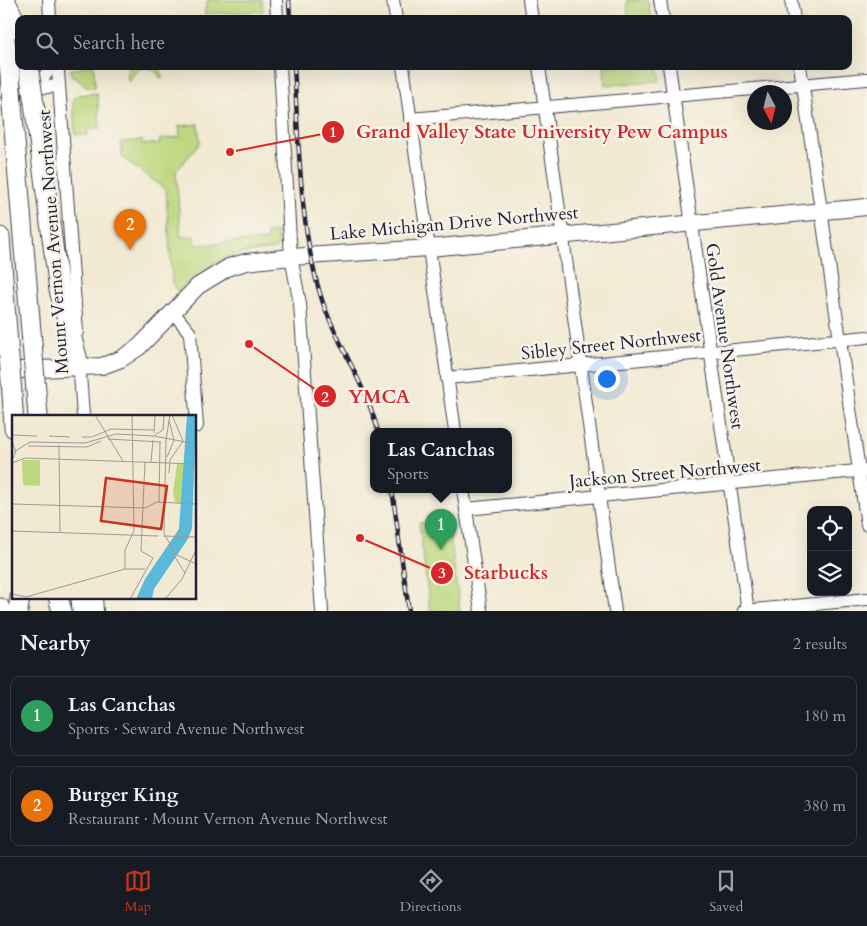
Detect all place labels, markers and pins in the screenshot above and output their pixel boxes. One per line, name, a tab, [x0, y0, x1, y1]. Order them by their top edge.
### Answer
callout: Grand Valley State University Pew Campus	[321, 115, 738, 149]
pin: 2	[114, 209, 146, 250]
callout: YMCA	[313, 379, 420, 413]
pin: 1	[425, 509, 457, 550]
callout: Starbucks	[429, 556, 558, 590]

